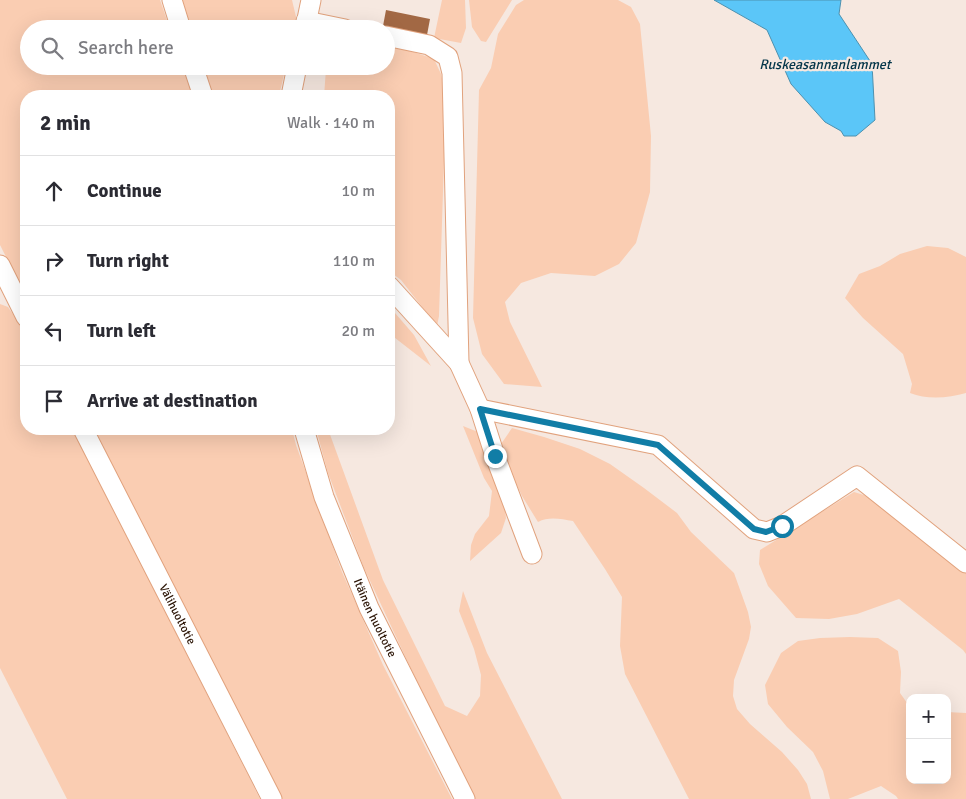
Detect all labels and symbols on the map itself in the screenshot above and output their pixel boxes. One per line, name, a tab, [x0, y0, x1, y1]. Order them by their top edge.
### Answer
water label: Ruskeasannanlammet	[759, 56, 893, 73]
route end	[484, 445, 507, 468]
route start	[771, 515, 794, 538]
street label: Itäinen huoltotie	[350, 576, 400, 660]
street label: Välihuoltotie	[156, 582, 199, 647]

